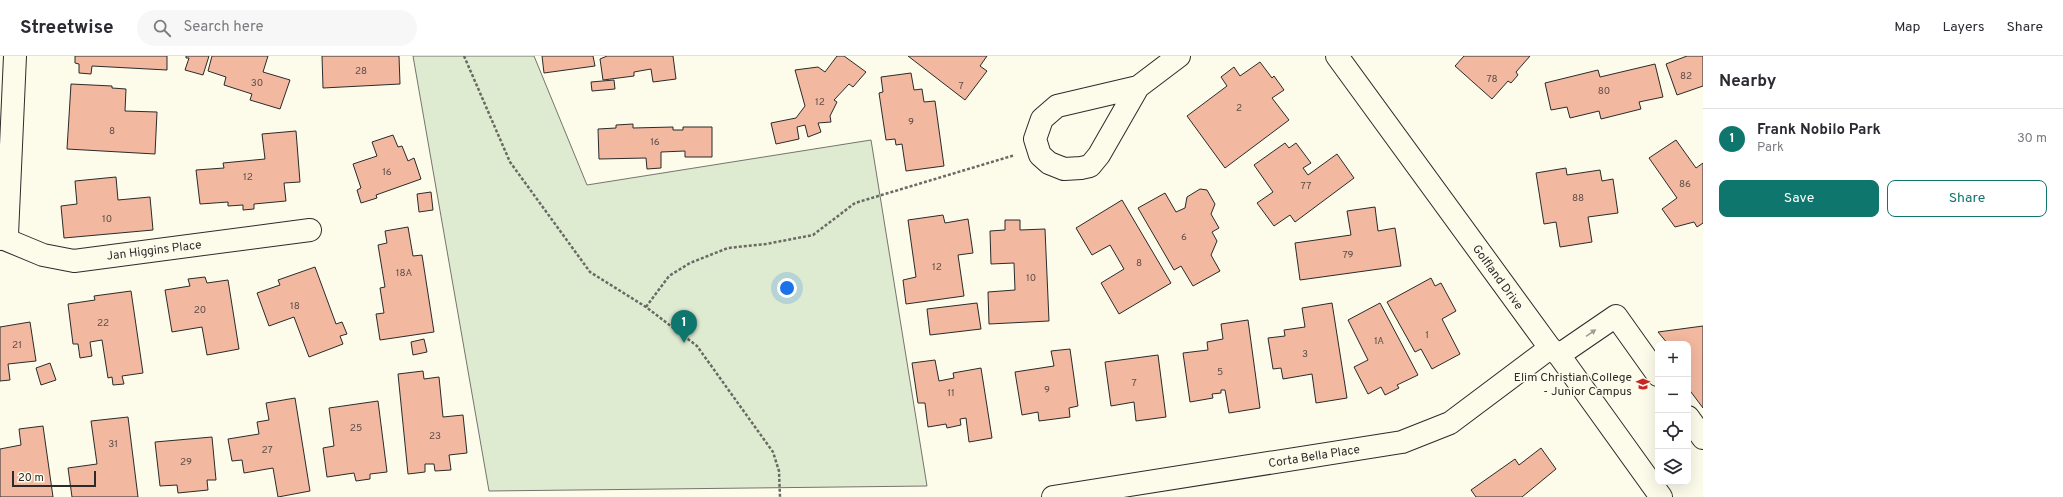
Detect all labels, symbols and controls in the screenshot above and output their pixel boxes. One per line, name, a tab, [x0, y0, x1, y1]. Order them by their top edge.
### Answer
search box	[137, 10, 417, 46]
text: Streetwise	[20, 16, 113, 40]
icon: search	[151, 17, 173, 39]
text: Search here	[183, 18, 264, 37]
text: Map	[1894, 19, 1920, 36]
text: Layers	[1942, 19, 1984, 36]
text: Share	[2006, 19, 2043, 36]
house number: 28	[355, 65, 367, 78]
house number: 82	[1680, 70, 1692, 83]
text: Nearby	[1719, 71, 1776, 93]
house number: 78	[1486, 73, 1498, 86]
house number: 30	[251, 77, 263, 90]
house number: 7	[958, 80, 964, 93]
house number: 80	[1598, 85, 1610, 98]
house number: 12	[815, 96, 825, 109]
house number: 2	[1236, 102, 1242, 115]
house number: 9	[908, 116, 914, 129]
text: Frank Nobilo Park	[1757, 121, 1881, 140]
house number: 8	[109, 125, 115, 138]
text: 1	[1729, 131, 1735, 147]
text: 30 m	[2017, 131, 2047, 147]
house number: 16	[650, 136, 660, 149]
text: Park	[1757, 140, 1784, 156]
house number: 16	[382, 166, 392, 179]
house number: 12	[243, 171, 253, 184]
house number: 86	[1679, 178, 1691, 191]
house number: 77	[1301, 180, 1311, 193]
button: Save	[1719, 180, 1879, 217]
button: Share	[1887, 180, 2047, 217]
house number: 88	[1572, 192, 1584, 205]
house number: 10	[102, 213, 112, 226]
house number: 6	[1181, 231, 1187, 244]
street label: Jan Higgins Place	[106, 237, 202, 265]
street label: Golfland Drive	[1468, 242, 1526, 313]
house number: 79	[1342, 249, 1354, 262]
house number: 8	[1136, 257, 1142, 270]
house number: 12	[932, 261, 942, 274]
house number: 18A	[396, 267, 412, 280]
house number: 10	[1026, 272, 1036, 285]
your location	[777, 278, 797, 298]
house number: 18	[290, 300, 300, 313]
house number: 20	[194, 304, 206, 317]
pin: 1	[671, 310, 697, 343]
house number: 22	[97, 317, 109, 330]
house number: 1	[1425, 329, 1429, 342]
one-way arrow	[1586, 329, 1596, 337]
house number: 1A	[1374, 335, 1384, 348]
house number: 21	[12, 339, 22, 352]
map controls	[1655, 341, 1691, 485]
button: +	[1655, 341, 1691, 377]
house number: 3	[1302, 348, 1308, 361]
house number: 5	[1217, 366, 1223, 379]
place label: Elim Christian College - Junior Campus	[1514, 370, 1632, 400]
school or university icon: Elim Christian College - Junior Campus	[1635, 376, 1651, 392]
house number: 7	[1131, 377, 1137, 390]
button: −	[1655, 377, 1691, 413]
house number: 9	[1044, 384, 1050, 397]
house number: 11	[947, 387, 955, 400]
button: locate	[1655, 413, 1691, 449]
house number: 25	[350, 422, 362, 435]
house number: 23	[429, 430, 441, 443]
house number: 31	[108, 438, 118, 451]
street label: Corta Bella Place	[1267, 442, 1361, 472]
house number: 27	[261, 444, 273, 457]
button: layers	[1655, 449, 1691, 485]
house number: 29	[180, 456, 192, 469]
scale bar	[12, 469, 96, 488]
text: 20 m	[18, 471, 44, 485]

